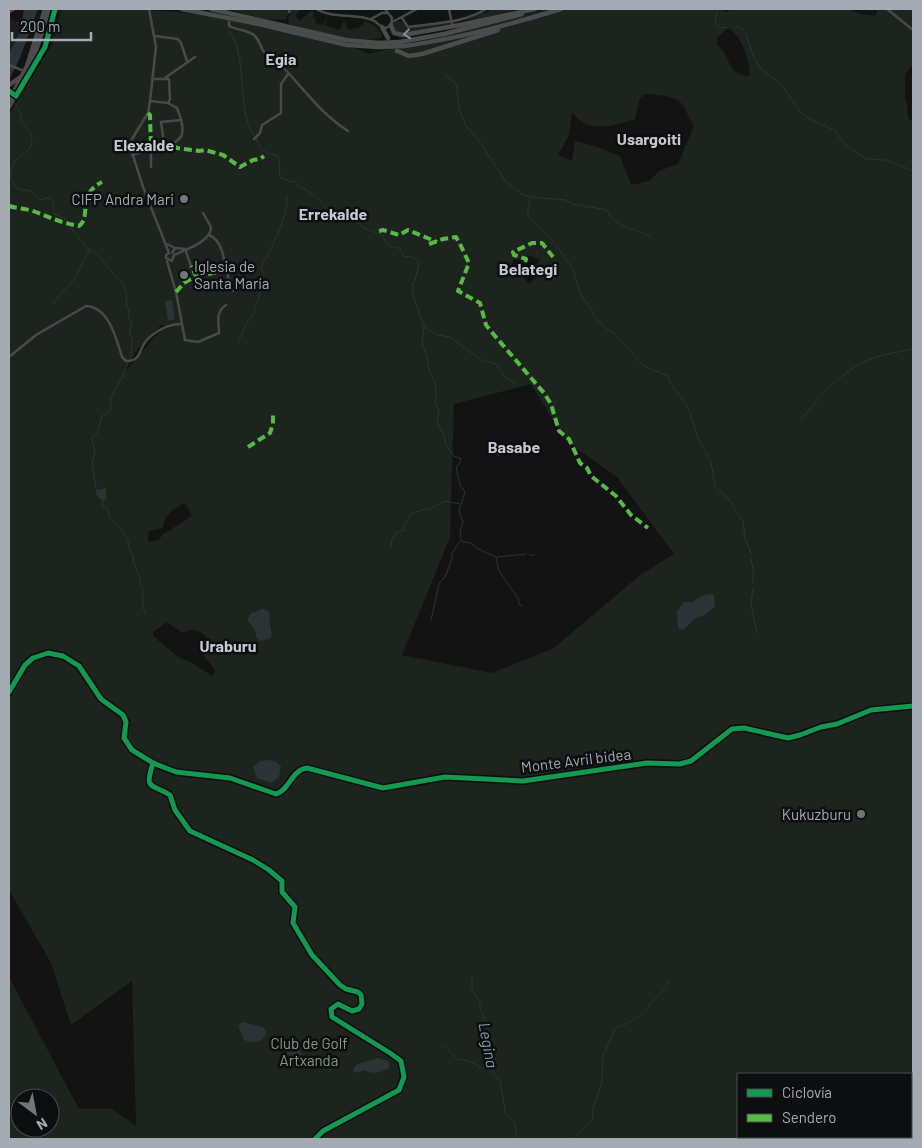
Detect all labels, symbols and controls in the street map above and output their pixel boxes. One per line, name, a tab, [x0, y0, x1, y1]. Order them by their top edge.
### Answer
scale bar	[12, 10, 91, 42]
text: 200 m	[20, 17, 60, 35]
one-way arrow	[403, 28, 411, 39]
district label: Egia	[266, 49, 296, 68]
district label: Usargoiti	[617, 129, 681, 148]
district label: Elexalde	[114, 135, 174, 154]
place label: CIFP Andra Mari	[72, 190, 174, 208]
marker: CIFP Andra Mari	[178, 193, 190, 205]
district label: Errekalde	[299, 204, 367, 223]
place label: Iglesia de Santa María	[194, 257, 269, 292]
district label: Belategi	[499, 259, 557, 278]
marker: Iglesia de Santa María	[178, 269, 190, 281]
district label: Basabe	[488, 437, 541, 456]
district label: Uraburu	[199, 636, 257, 655]
street label: Monte Avril bidea	[520, 744, 632, 776]
place label: Kukuzburu	[782, 805, 851, 823]
marker: Kukuzburu	[855, 808, 867, 820]
water label: Legina	[476, 1021, 502, 1069]
park label: Club de Golf Artxanda	[270, 1034, 348, 1069]
legend	[737, 1073, 912, 1138]
text: Ciclovía	[782, 1083, 832, 1101]
north arrow	[10, 1088, 60, 1138]
text: Sendero	[782, 1108, 836, 1126]
text: N	[34, 1115, 51, 1134]

